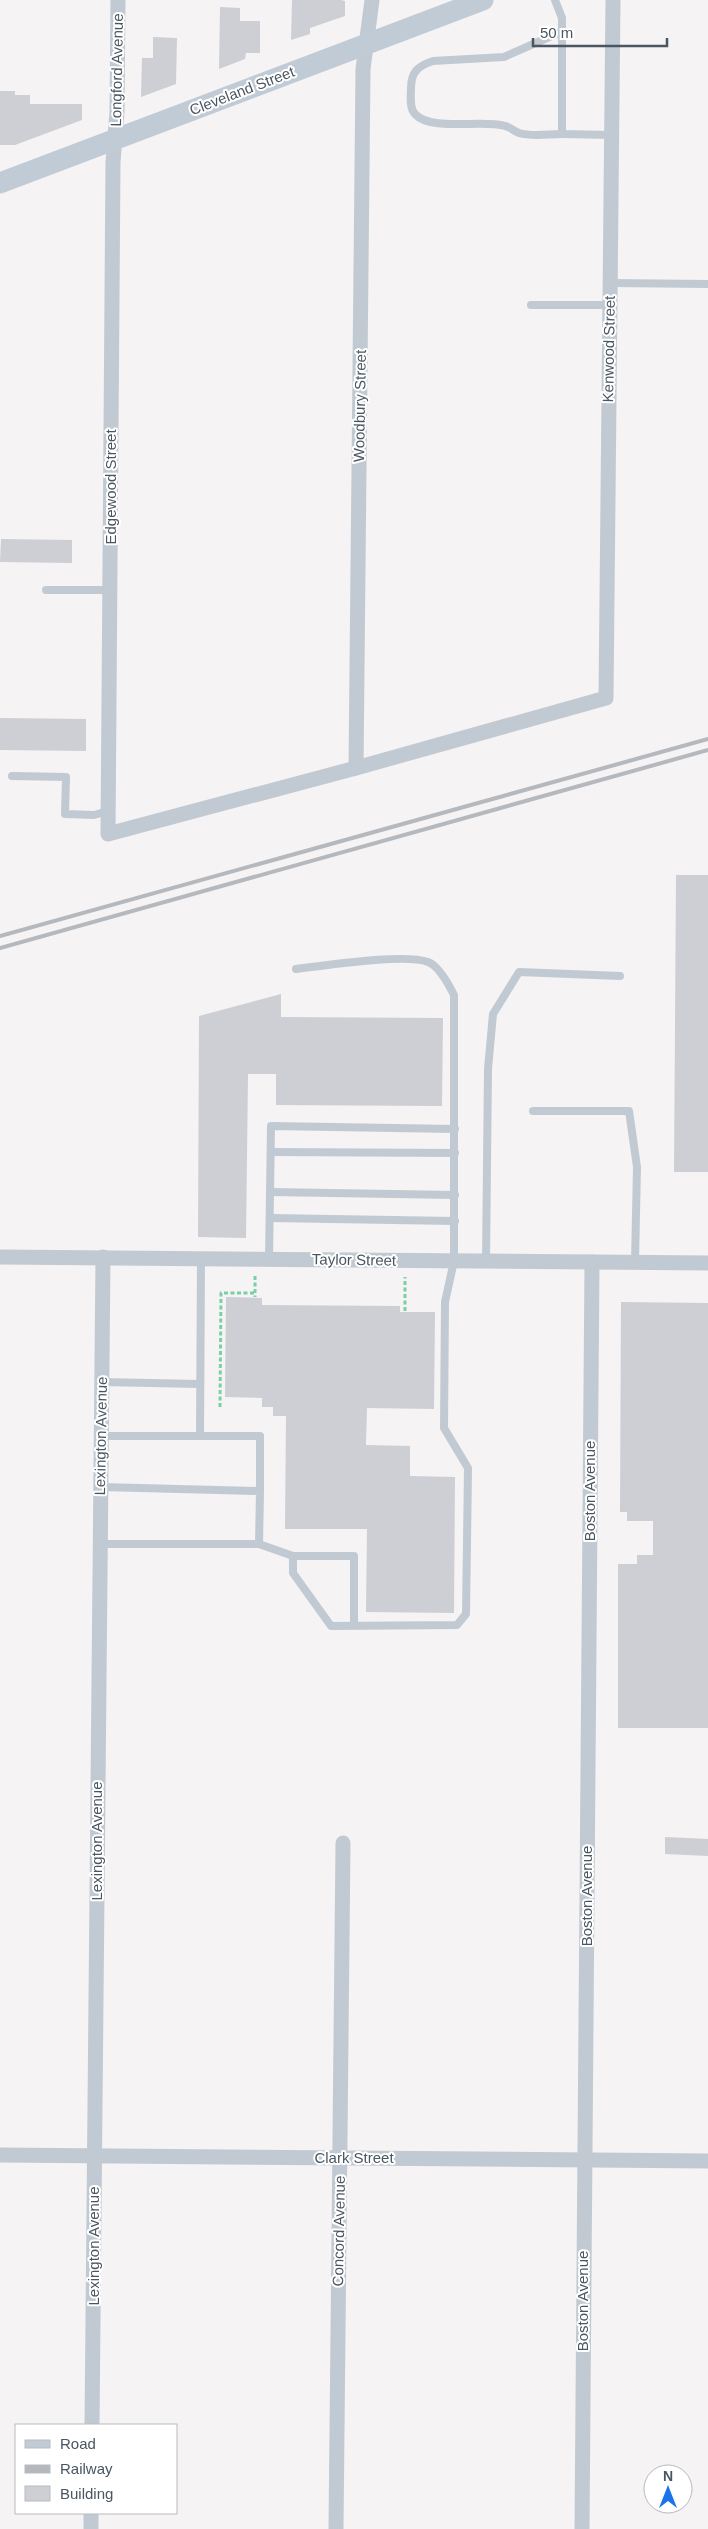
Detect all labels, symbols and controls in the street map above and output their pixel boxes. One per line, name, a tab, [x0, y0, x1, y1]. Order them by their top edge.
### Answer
street label: Longford Avenue	[107, 13, 126, 127]
scale bar	[533, 15, 667, 47]
text: 50 m	[540, 24, 573, 41]
street label: Cleveland Street	[187, 62, 297, 118]
street label: Kenwood Street	[599, 295, 618, 403]
street label: Woodbury Street	[350, 349, 369, 462]
street label: Edgewood Street	[102, 429, 119, 545]
street label: Taylor Street	[312, 1250, 397, 1269]
street label: Lexington Avenue	[91, 1376, 110, 1496]
street label: Boston Avenue	[581, 1441, 598, 1541]
street label: Lexington Avenue	[88, 1782, 105, 1901]
street label: Boston Avenue	[578, 1846, 595, 1946]
street label: Clark Street	[314, 2149, 394, 2166]
street label: Concord Avenue	[329, 2176, 348, 2286]
street label: Lexington Avenue	[85, 2187, 102, 2306]
street label: Boston Avenue	[574, 2251, 591, 2351]
legend	[15, 2424, 178, 2514]
text: Road	[60, 2435, 96, 2452]
text: Railway	[60, 2460, 113, 2477]
north arrow	[643, 2464, 693, 2514]
text: N	[663, 2468, 673, 2484]
text: Building	[60, 2485, 113, 2502]

